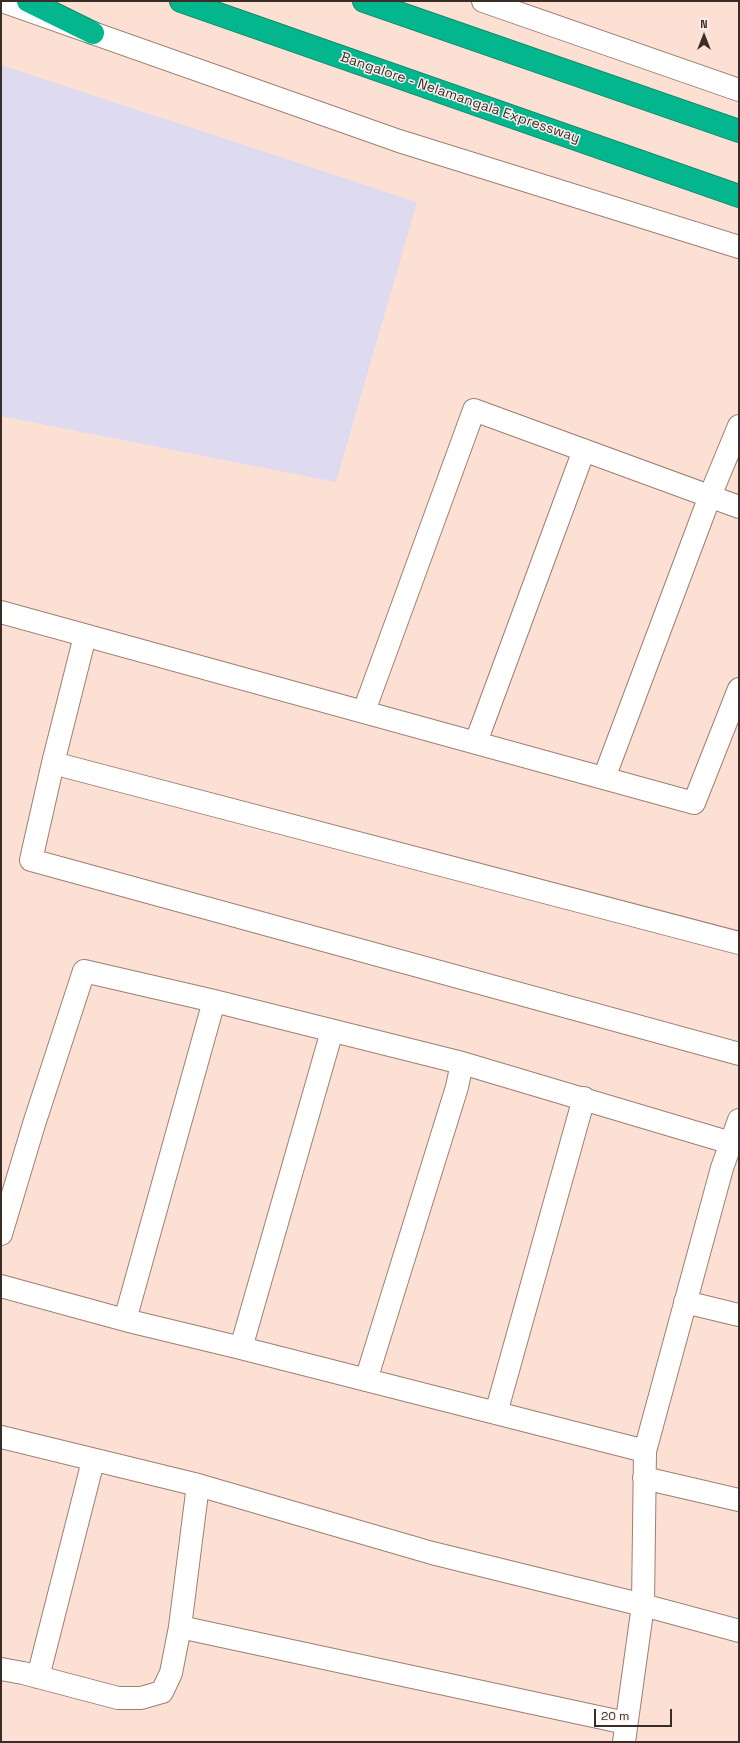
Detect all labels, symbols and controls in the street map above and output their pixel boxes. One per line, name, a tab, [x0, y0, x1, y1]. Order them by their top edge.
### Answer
north arrow	[684, 16, 724, 56]
text: N	[700, 17, 708, 31]
street label: Bangalore - Nelamangala Expressway	[338, 49, 582, 147]
scale bar	[596, 1701, 674, 1727]
text: 20 m	[601, 1708, 629, 1724]

